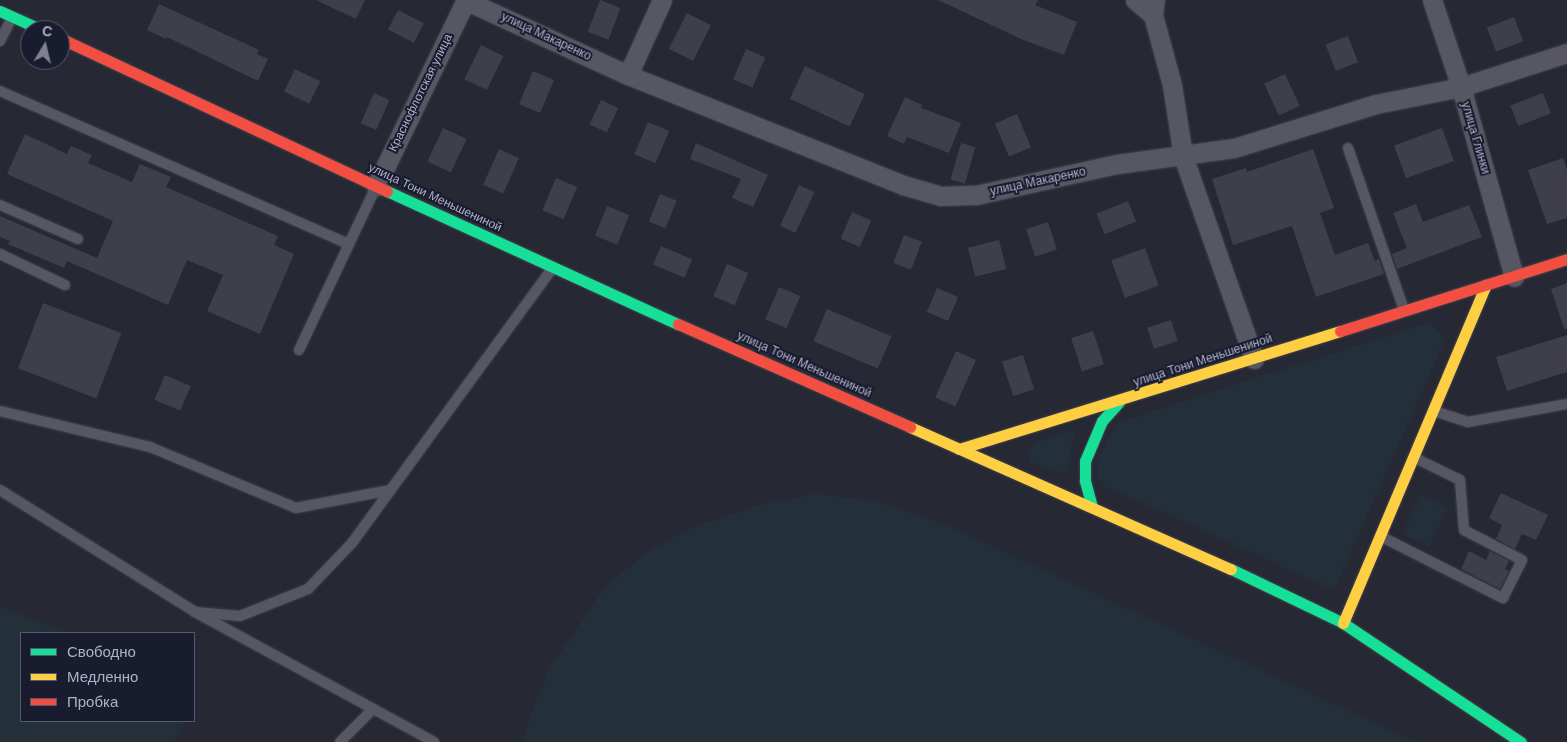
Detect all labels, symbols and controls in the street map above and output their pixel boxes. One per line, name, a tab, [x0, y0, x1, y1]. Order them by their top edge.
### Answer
street label: улица Макаренко	[499, 10, 593, 64]
north arrow	[20, 20, 70, 70]
text: С	[41, 22, 53, 40]
street label: Краснофлотская улица	[386, 32, 456, 154]
street label: улица Глинки	[1458, 100, 1492, 176]
street label: улица Тони Меньшениной	[366, 161, 504, 235]
street label: улица Макаренко	[989, 165, 1087, 199]
street label: улица Тони Меньшениной	[735, 329, 873, 401]
street label: улица Тони Меньшениной	[1132, 332, 1274, 390]
legend	[20, 632, 195, 722]
text: Свободно	[67, 643, 136, 660]
text: Медленно	[67, 668, 138, 685]
text: Пробка	[67, 693, 118, 710]

